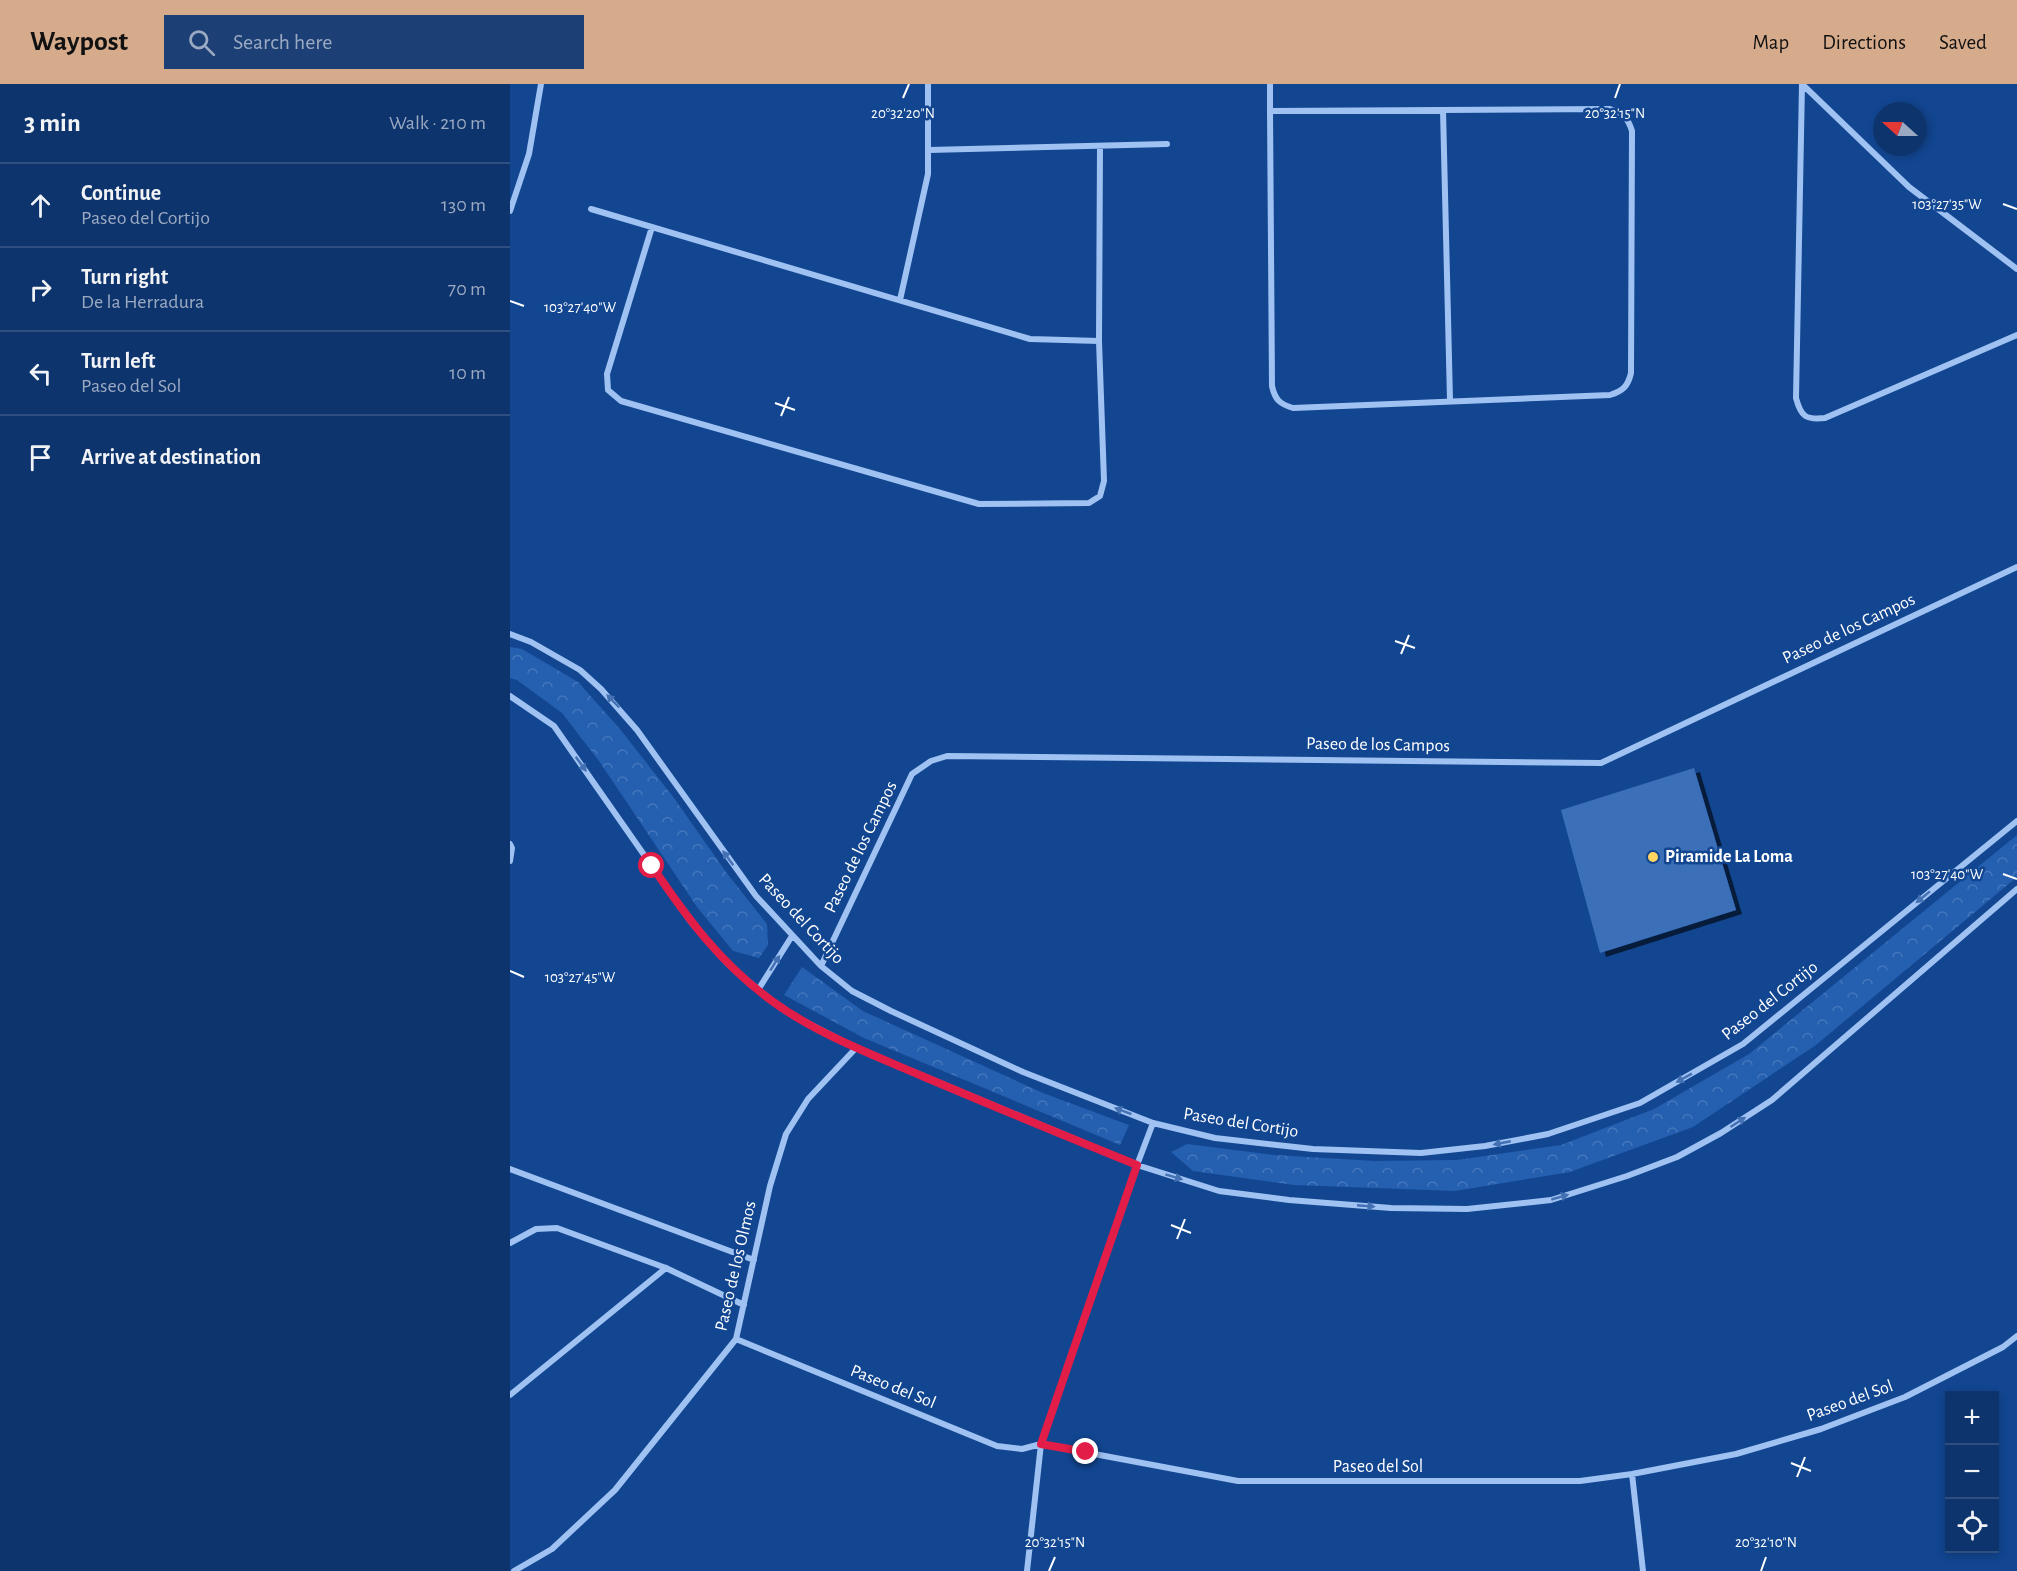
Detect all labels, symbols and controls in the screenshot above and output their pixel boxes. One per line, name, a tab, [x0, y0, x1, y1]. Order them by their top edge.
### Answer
search box	[164, 15, 584, 69]
icon: search	[185, 26, 218, 59]
text: Waypost	[30, 28, 128, 56]
text: Search here	[233, 31, 333, 53]
text: Map	[1753, 32, 1789, 53]
text: Directions	[1822, 32, 1906, 53]
text: Saved	[1939, 32, 1987, 53]
north arrow	[1873, 102, 1927, 156]
text: 20°32'20"N	[871, 106, 935, 121]
text: 20°32'15"N	[1585, 106, 1645, 121]
text: 3 min	[24, 110, 81, 136]
text: Walk · 210 m	[389, 113, 486, 133]
text: Continue	[81, 182, 161, 204]
icon: ahead	[24, 189, 57, 222]
text: 130 m	[441, 195, 486, 215]
text: 103°27'35"W	[1912, 197, 1982, 212]
text: Paseo del Cortijo	[81, 208, 210, 228]
text: Turn right	[81, 266, 168, 288]
icon: right	[24, 273, 57, 306]
text: 70 m	[448, 279, 486, 299]
text: De la Herradura	[81, 292, 204, 312]
text: 103°27'40"W	[544, 300, 617, 315]
text: Turn left	[81, 350, 155, 372]
icon: left	[24, 357, 57, 390]
text: 10 m	[449, 363, 486, 383]
text: Paseo del Sol	[81, 376, 181, 396]
icon: arrive	[24, 441, 57, 474]
text: Arrive at destination	[81, 446, 261, 468]
street label: Paseo de los Campos	[1780, 590, 1918, 668]
one-way arrow	[606, 694, 620, 708]
street label: Paseo de los Campos	[1306, 735, 1450, 755]
one-way arrow	[575, 757, 587, 772]
street label: Paseo de los Campos	[821, 778, 901, 916]
place label: Piramide La Loma	[1665, 848, 1793, 866]
one-way arrow	[722, 850, 734, 866]
marker: Piramide La Loma	[1646, 850, 1660, 864]
route start	[638, 852, 664, 878]
text: 103°27'40"W	[1911, 867, 1984, 882]
street label: Paseo del Cortijo	[755, 870, 847, 968]
one-way arrow	[1915, 891, 1931, 904]
one-way arrow	[769, 955, 780, 971]
street label: Paseo del Cortijo	[1719, 958, 1821, 1044]
text: 103°27'45"W	[545, 970, 616, 985]
one-way arrow	[1676, 1073, 1693, 1083]
street label: Paseo del Cortijo	[1182, 1105, 1300, 1141]
one-way arrow	[1114, 1106, 1132, 1115]
one-way arrow	[1730, 1116, 1747, 1127]
one-way arrow	[1492, 1139, 1511, 1148]
one-way arrow	[1165, 1173, 1183, 1182]
one-way arrow	[1551, 1192, 1569, 1201]
street label: Paseo de los Olmos	[712, 1199, 760, 1333]
one-way arrow	[1356, 1201, 1375, 1211]
street label: Paseo del Sol	[848, 1362, 938, 1412]
street label: Paseo del Sol	[1804, 1377, 1896, 1425]
map controls	[1945, 1391, 1999, 1553]
button: +	[1945, 1391, 1999, 1445]
route end	[1072, 1438, 1098, 1464]
button: −	[1945, 1445, 1999, 1499]
street label: Paseo del Sol	[1333, 1458, 1423, 1476]
button: locate	[1945, 1499, 1999, 1553]
text: 20°32'15"N	[1025, 1535, 1085, 1550]
text: 20°32'10"N	[1735, 1535, 1797, 1550]

